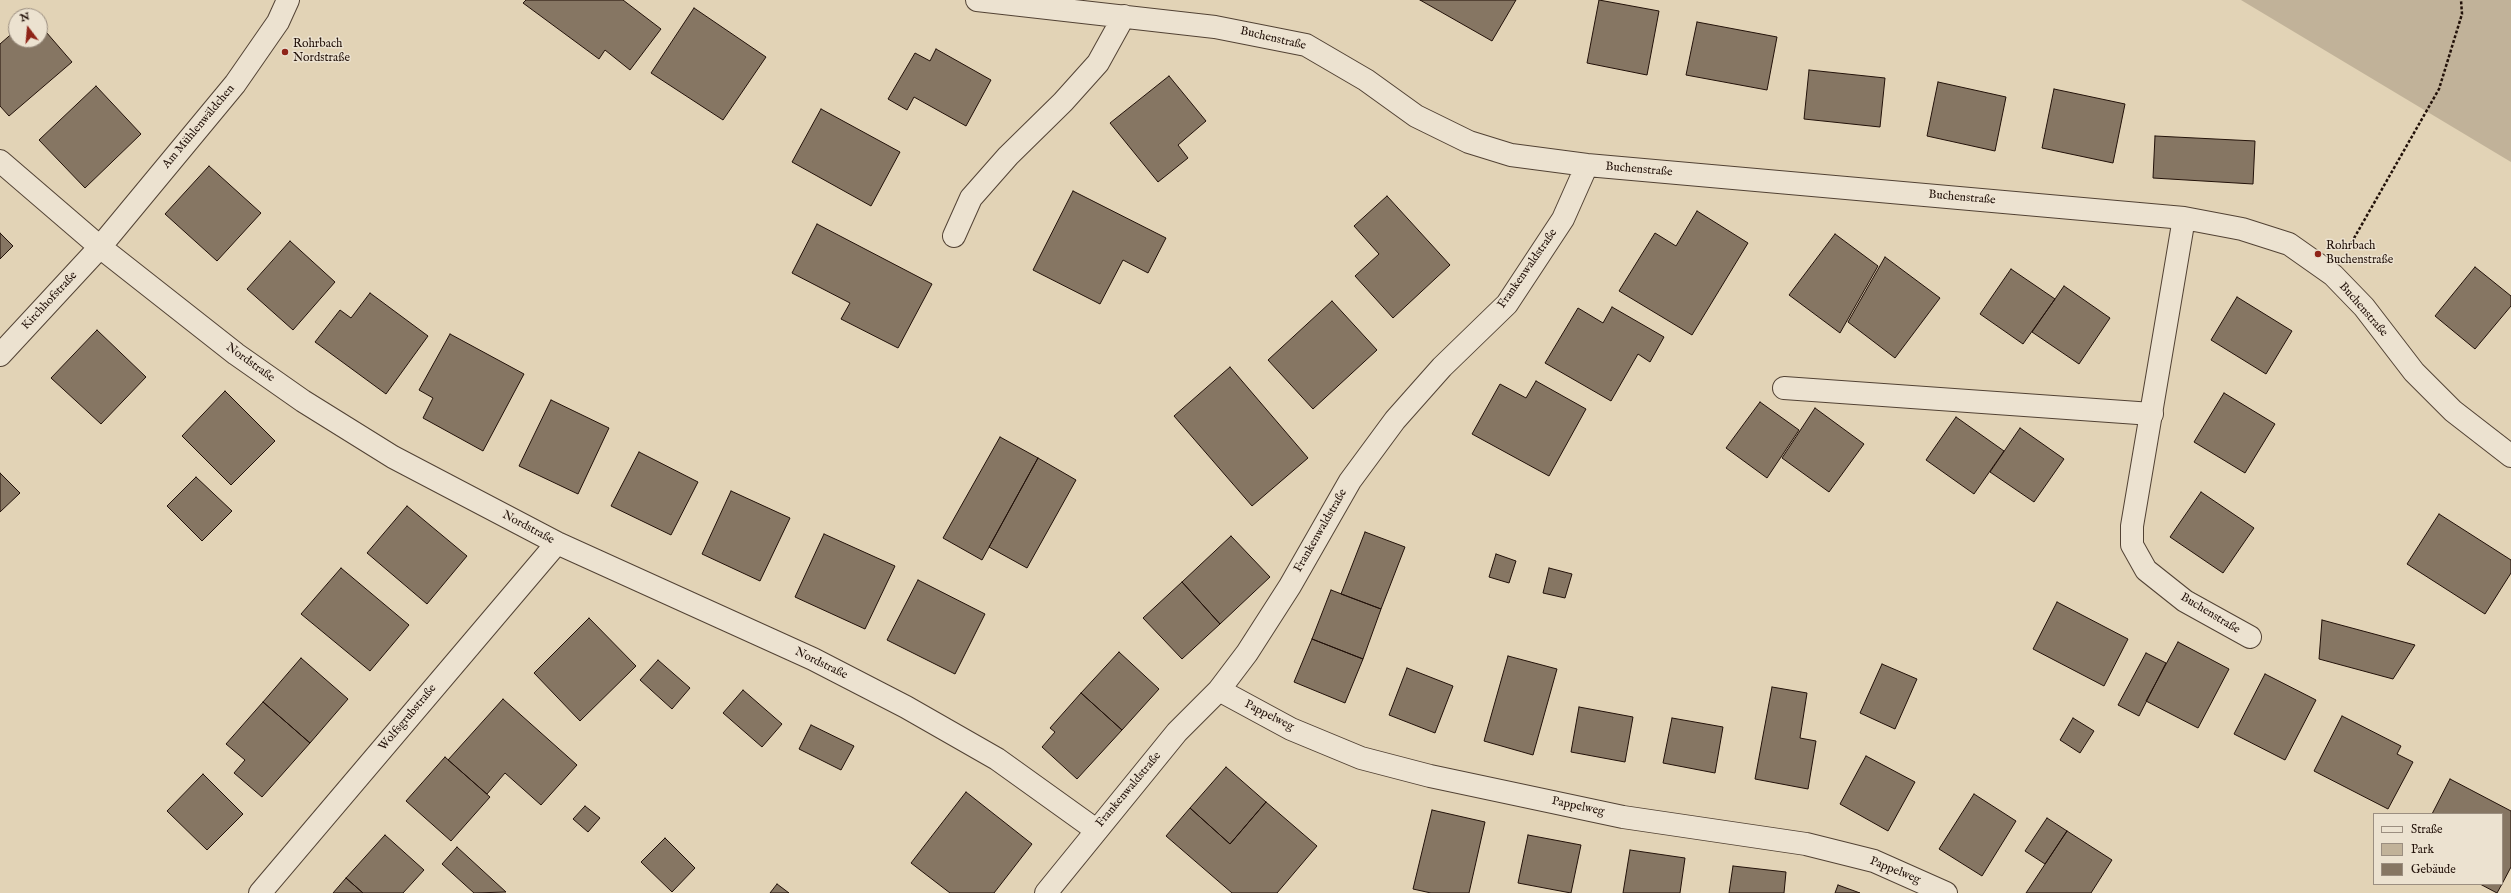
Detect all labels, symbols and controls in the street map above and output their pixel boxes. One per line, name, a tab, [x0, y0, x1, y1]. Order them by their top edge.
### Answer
north arrow	[8, 8, 48, 48]
text: N	[18, 9, 31, 25]
street label: Buchenstraße	[1239, 24, 1307, 54]
place label: Rohrbach Nordstraße	[293, 38, 350, 66]
marker: Rohrbach Nordstraße	[280, 47, 290, 57]
street label: Am Mühlenwäldchen	[160, 82, 238, 172]
street label: Buchenstraße	[1605, 160, 1673, 180]
street label: Buchenstraße	[1928, 188, 1996, 208]
street label: Frankenwaldstraße	[1495, 226, 1561, 312]
place label: Rohrbach Buchenstraße	[2326, 240, 2393, 268]
marker: Rohrbach Buchenstraße	[2313, 249, 2323, 259]
street label: Kirchhofstraße	[19, 269, 81, 333]
street label: Buchenstraße	[2336, 280, 2390, 340]
street label: Nordstraße	[223, 340, 277, 386]
street label: Frankenwaldstraße	[1291, 487, 1351, 575]
street label: Nordstraße	[499, 508, 557, 548]
street label: Buchenstraße	[2177, 591, 2243, 637]
street label: Nordstraße	[792, 645, 850, 683]
street label: Wolfsgrubstraße	[376, 682, 440, 754]
street label: Pappelweg	[1242, 697, 1296, 735]
street label: Frankenwaldstraße	[1093, 749, 1165, 831]
street label: Pappelweg	[1550, 794, 1606, 820]
legend	[2373, 813, 2503, 885]
text: Straße	[2411, 822, 2443, 837]
text: Park	[2411, 842, 2434, 857]
street label: Pappelweg	[1868, 854, 1922, 888]
text: Gebäude	[2411, 862, 2456, 877]

